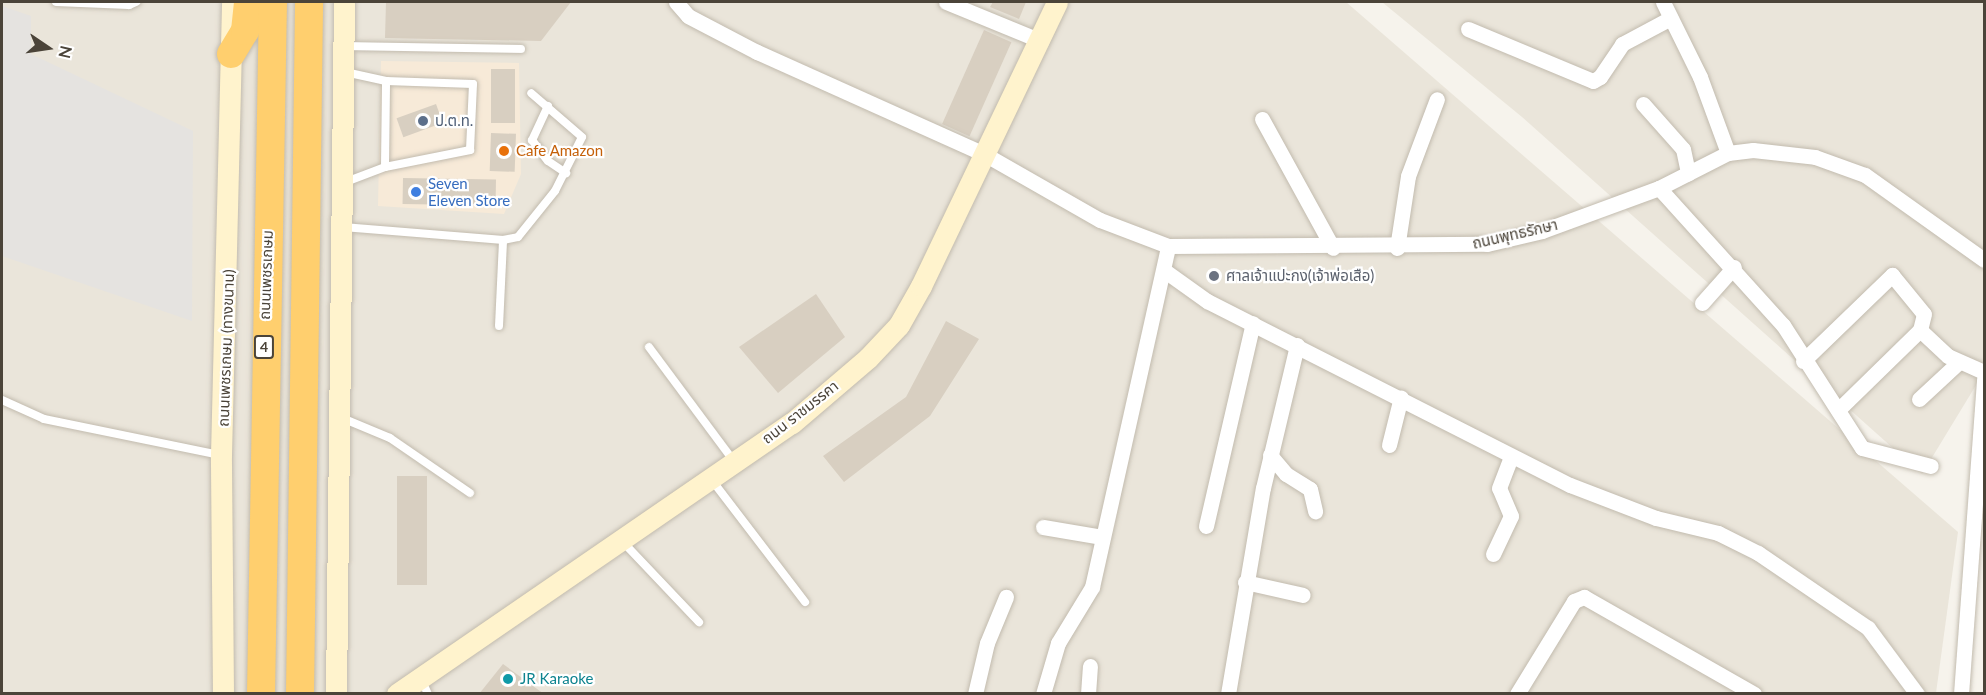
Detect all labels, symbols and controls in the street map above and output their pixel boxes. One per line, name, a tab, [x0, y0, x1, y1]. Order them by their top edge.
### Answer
north arrow	[18, 18, 78, 78]
text: N	[55, 44, 77, 60]
place label: ป.ต.ท.	[435, 112, 473, 130]
marker: ป.ต.ท.	[416, 114, 430, 128]
place label: Cafe Amazon	[516, 142, 604, 160]
marker: Cafe Amazon	[497, 144, 511, 158]
place label: Seven Eleven Store	[428, 174, 510, 209]
marker: Seven Eleven Store	[409, 185, 423, 199]
street label: ถนนพุทธรักษา	[1471, 215, 1559, 253]
street label: ถนนเพชรเกษม	[255, 230, 277, 320]
place label: ศาลเจ้าแปะกง(เจ้าพ่อเสือ)	[1226, 267, 1374, 285]
street label: ถนนเพชรเกษม (ทางขนาน)	[214, 269, 238, 427]
marker: ศาลเจ้าแปะกง(เจ้าพ่อเสือ)	[1207, 269, 1221, 283]
road number: 4	[254, 336, 274, 358]
street label: ถนน ราชมรรคา	[758, 377, 842, 447]
place label: JR Karaoke	[520, 670, 593, 688]
marker: JR Karaoke	[501, 672, 515, 686]

